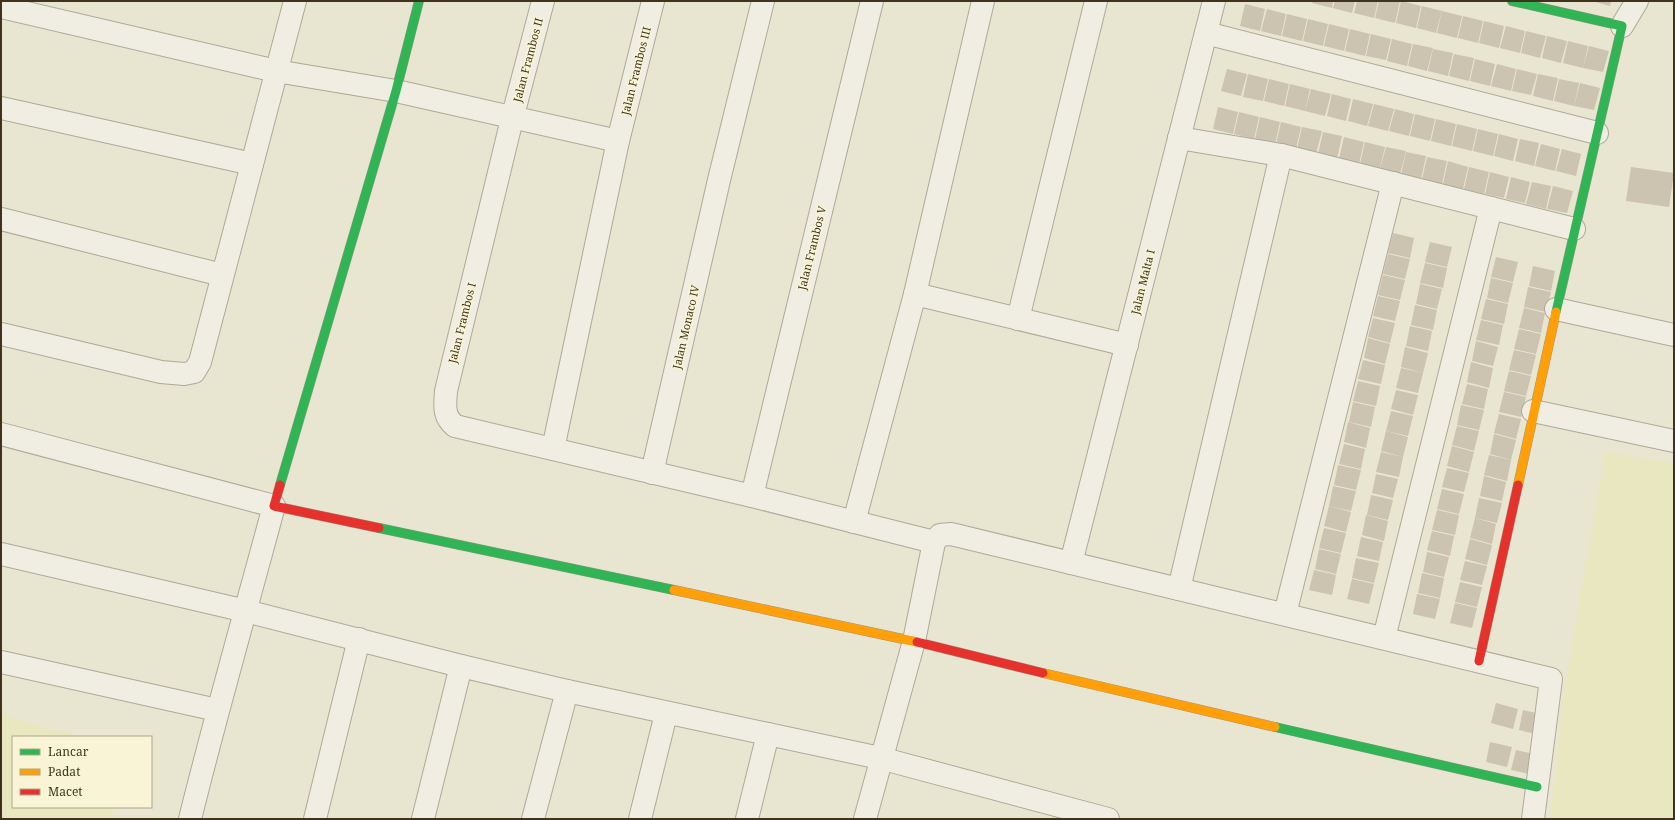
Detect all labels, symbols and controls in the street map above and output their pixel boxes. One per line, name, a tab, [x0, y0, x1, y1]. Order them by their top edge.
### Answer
street label: Jalan Frambos II	[509, 16, 546, 105]
street label: Jalan Frambos III	[617, 25, 654, 118]
street label: Jalan Frambos V	[794, 204, 829, 292]
street label: Jalan Malta I	[1127, 248, 1158, 317]
street label: Jalan Frambos I	[444, 281, 479, 366]
street label: Jalan Monaco IV	[668, 283, 703, 371]
legend	[12, 736, 152, 808]
text: Lancar	[48, 743, 89, 760]
text: Padat	[48, 763, 80, 780]
text: Macet	[48, 783, 83, 800]

